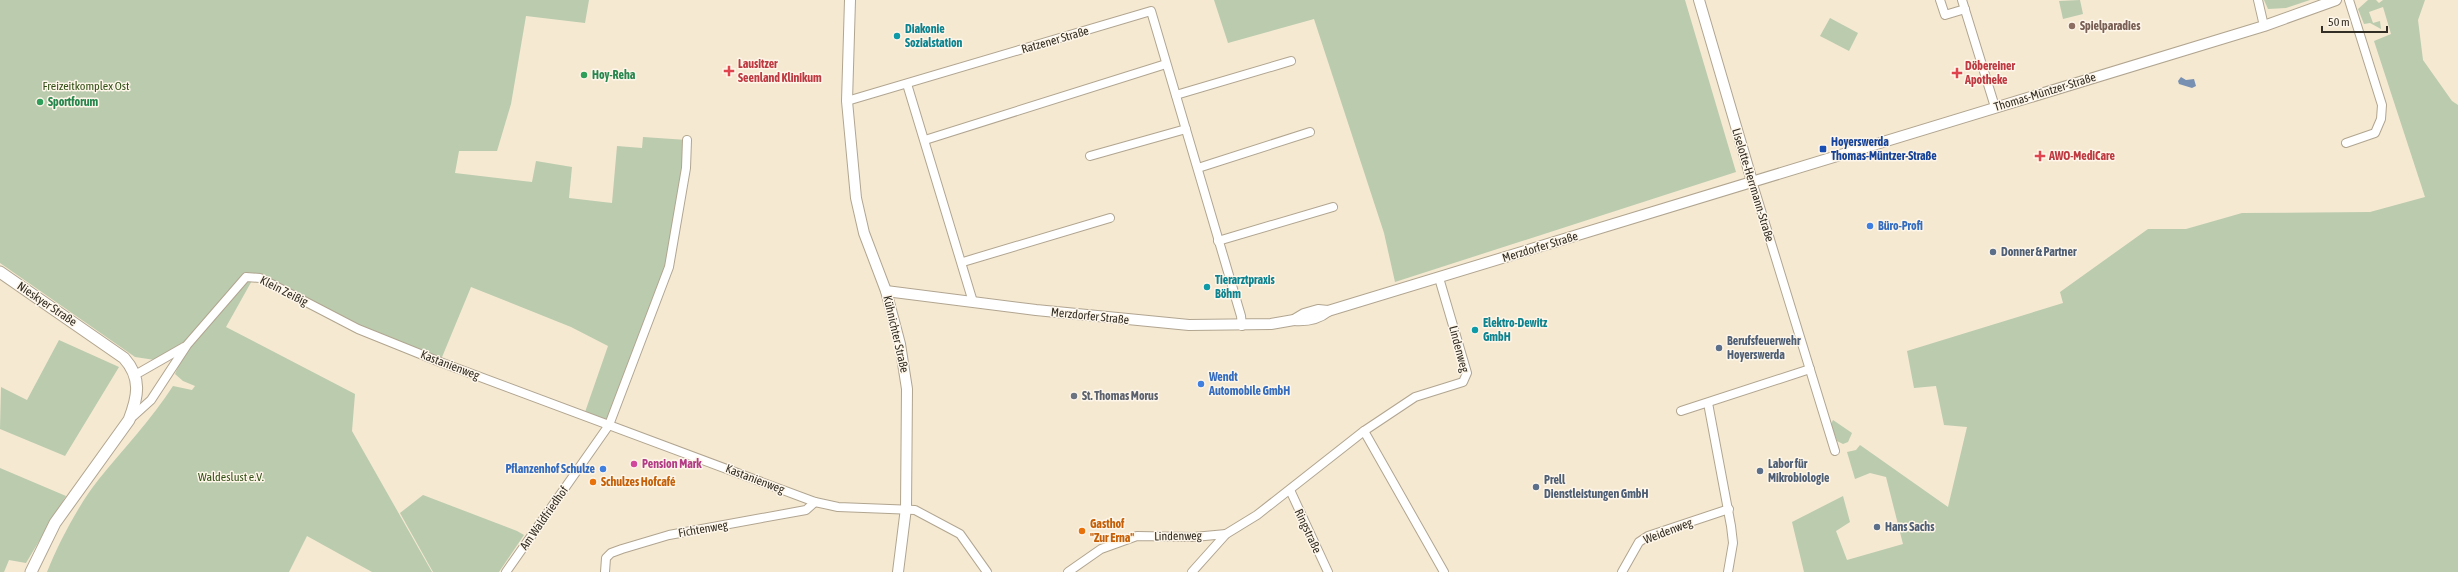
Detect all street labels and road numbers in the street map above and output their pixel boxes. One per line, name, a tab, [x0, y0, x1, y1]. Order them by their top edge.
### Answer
street label: Ratzener Straße	[1020, 24, 1090, 56]
street label: Thomas-Müntzer-Straße	[1992, 70, 2098, 114]
street label: Liselotte-Herrmann-Straße	[1729, 127, 1777, 243]
street label: Merzdorfer Straße	[1500, 229, 1580, 265]
street label: Klein Zeißig	[258, 273, 311, 309]
street label: Nieskyer Straße	[15, 279, 79, 329]
street label: Kühnichter Straße	[880, 294, 912, 374]
street label: Merzdorfer Straße	[1050, 305, 1130, 327]
street label: Lindenweg	[1446, 324, 1472, 375]
street label: Kastanienweg	[419, 347, 482, 383]
street label: Kastanienweg	[724, 461, 787, 497]
street label: Am Waldfriedhof	[517, 483, 571, 552]
street label: Ringstraße	[1292, 507, 1324, 555]
street label: Weidenweg	[1642, 515, 1695, 547]
street label: Fichtenweg	[677, 518, 730, 540]
street label: Lindenweg	[1154, 529, 1203, 543]

